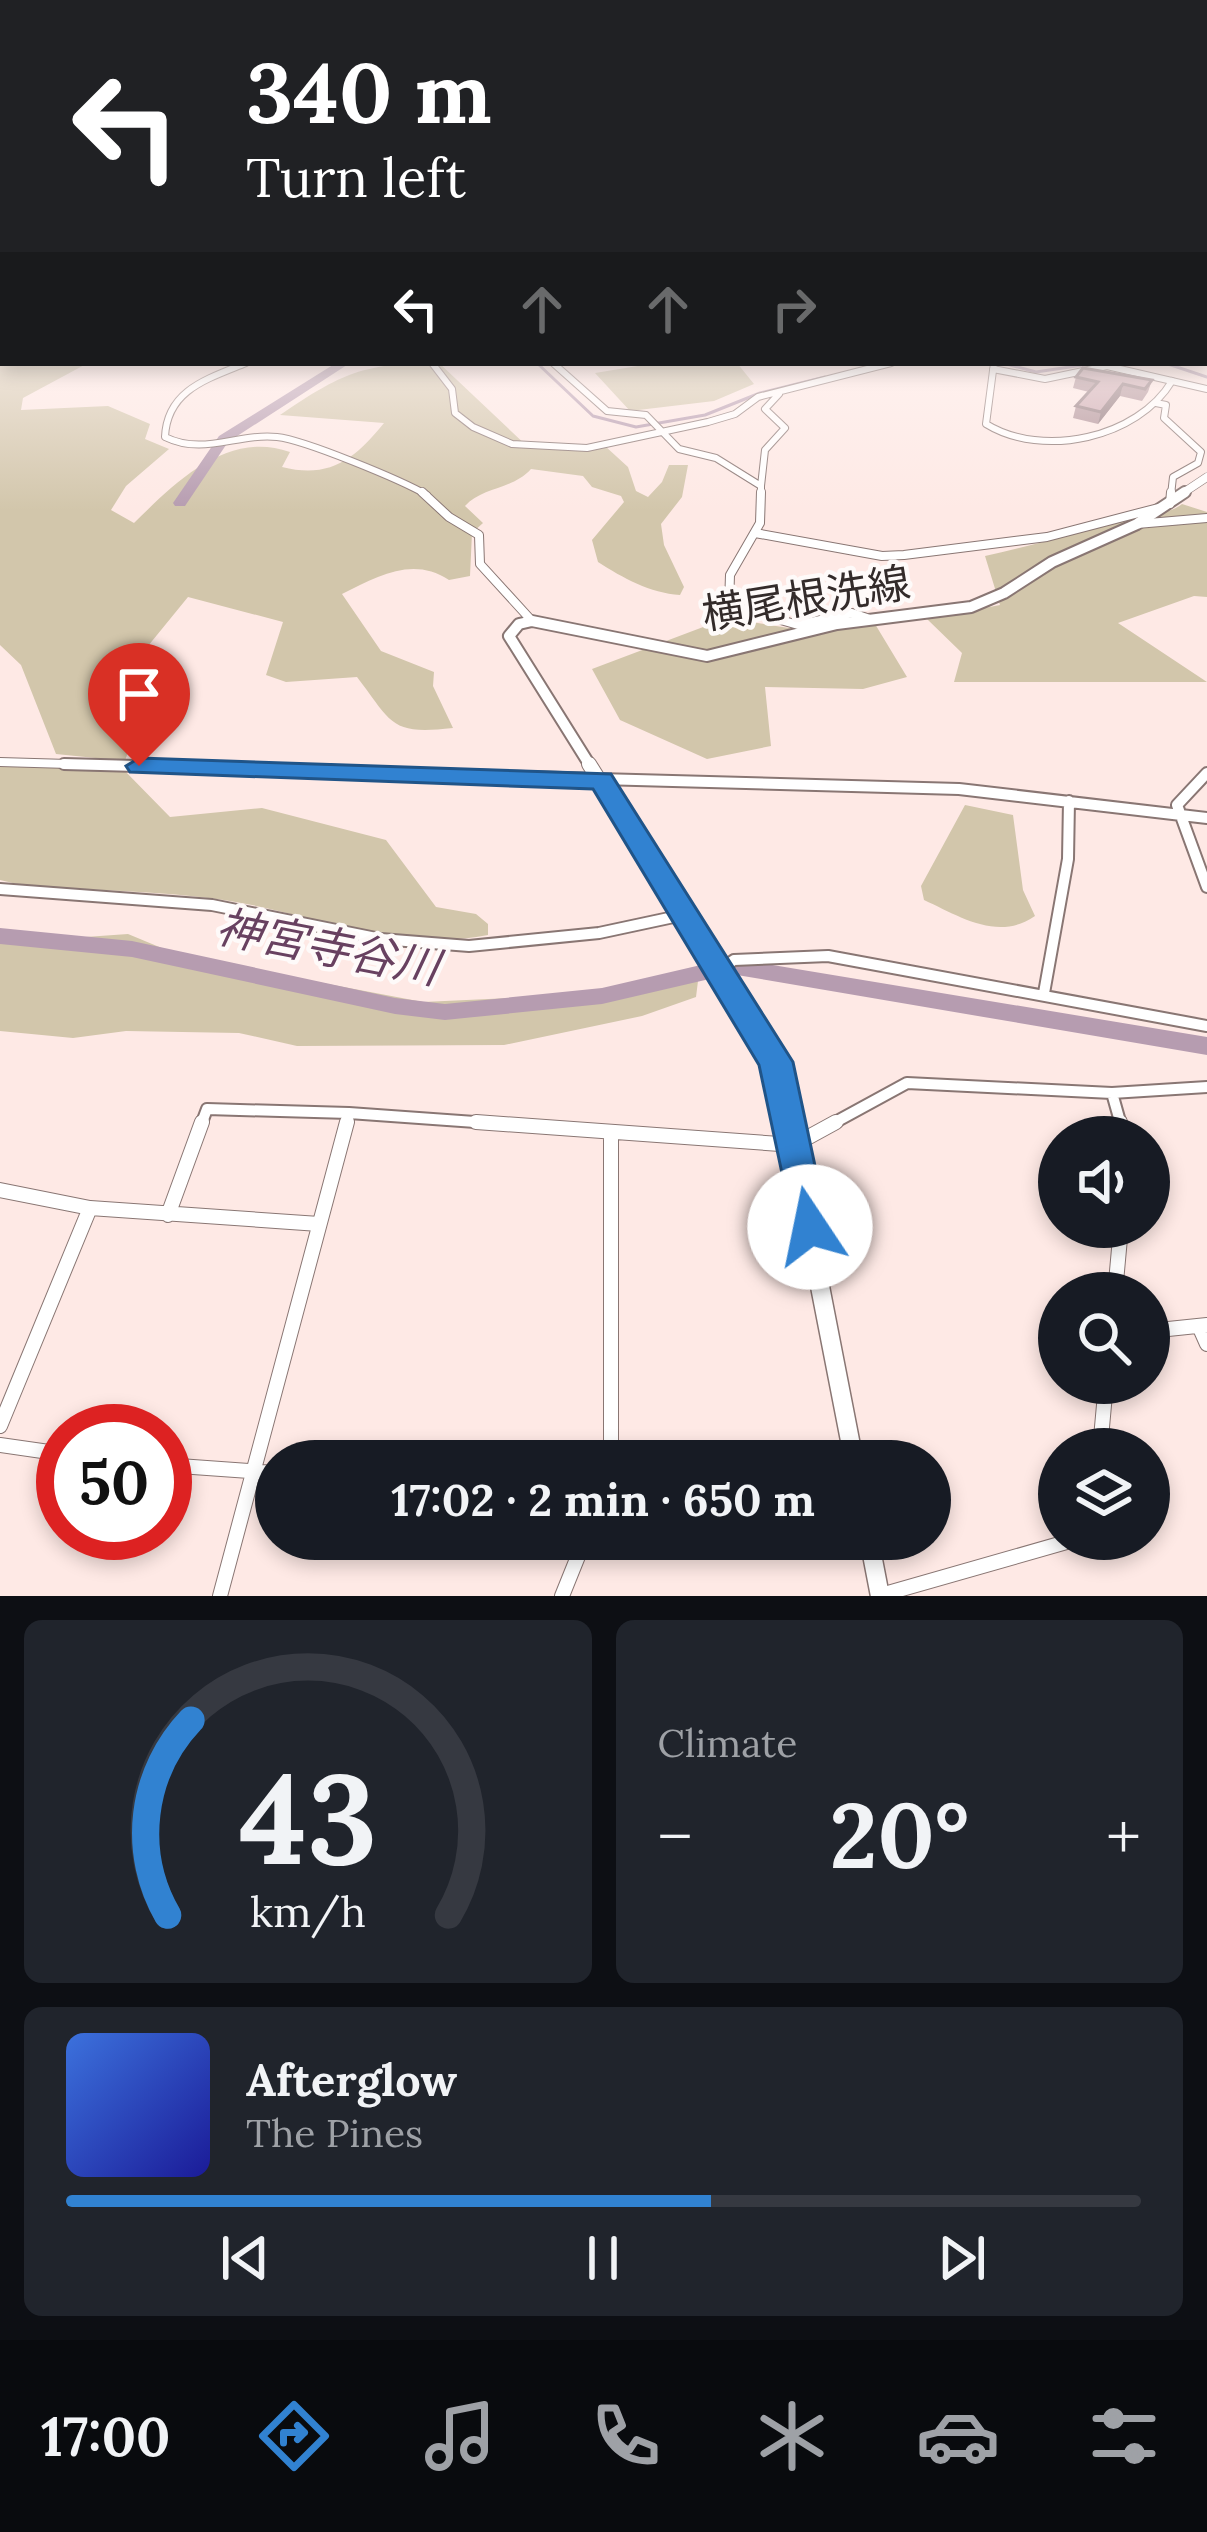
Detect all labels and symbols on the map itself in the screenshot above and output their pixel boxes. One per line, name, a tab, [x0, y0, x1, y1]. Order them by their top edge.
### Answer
street label: 横尾根洗線	[698, 555, 914, 641]
pin	[88, 643, 190, 766]
water label: 神宮寺谷川	[212, 897, 448, 997]
position arrow	[747, 1164, 873, 1290]
speed limit sign: 50	[36, 1404, 192, 1560]

